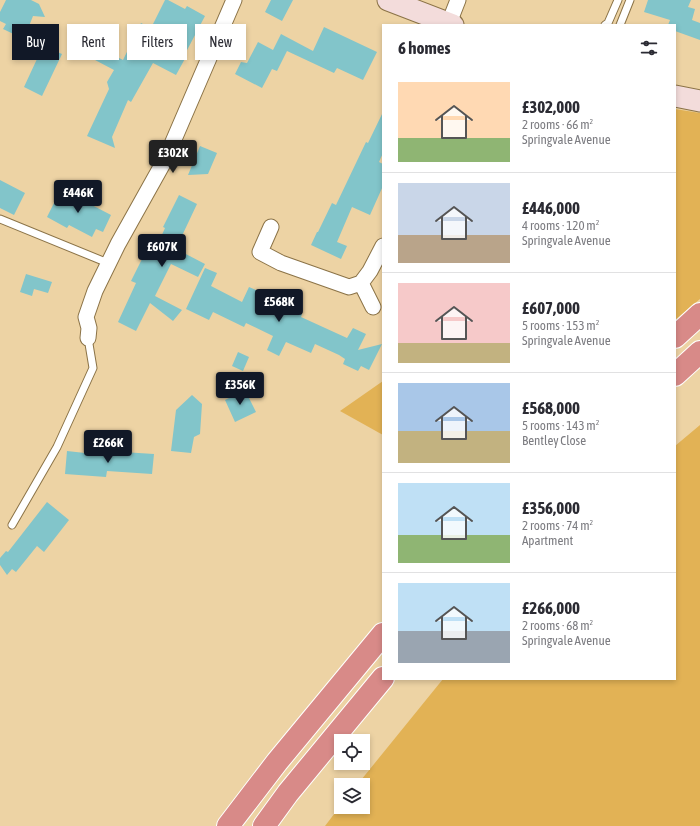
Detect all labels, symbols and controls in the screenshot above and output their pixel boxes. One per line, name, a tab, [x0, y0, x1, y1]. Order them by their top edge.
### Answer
chip: Buy	[12, 24, 59, 60]
chip: Rent	[67, 24, 119, 60]
chip: Filters	[127, 24, 187, 60]
chip: New	[195, 24, 246, 60]
icon: filters	[638, 37, 660, 59]
text: 6 homes	[398, 38, 451, 58]
text: £302,000	[522, 97, 580, 117]
icon: home	[430, 98, 478, 146]
text: 2 rooms · 66 m²	[522, 117, 593, 132]
text: Springvale Avenue	[522, 132, 611, 147]
pin: £302K	[145, 140, 201, 174]
text: £302K	[158, 145, 188, 160]
pin: £446K	[50, 180, 106, 214]
text: £446K	[63, 185, 93, 200]
text: £446,000	[522, 198, 580, 218]
icon: home	[430, 199, 478, 247]
text: 4 rooms · 120 m²	[522, 218, 599, 233]
text: Springvale Avenue	[522, 233, 611, 248]
pin: £607K	[134, 234, 190, 268]
text: £607K	[147, 239, 177, 254]
pin: £568K	[251, 289, 307, 323]
text: £568K	[264, 294, 294, 309]
text: £607,000	[522, 298, 580, 318]
icon: home	[430, 299, 478, 347]
text: 5 rooms · 153 m²	[522, 318, 599, 333]
text: Springvale Avenue	[522, 333, 611, 348]
pin: £356K	[212, 372, 268, 406]
text: £356K	[225, 377, 255, 392]
text: £568,000	[522, 398, 580, 418]
icon: home	[430, 399, 478, 447]
text: 5 rooms · 143 m²	[522, 418, 599, 433]
pin: £266K	[80, 430, 136, 464]
text: Bentley Close	[522, 433, 586, 448]
text: £266K	[93, 435, 123, 450]
text: £356,000	[522, 498, 580, 518]
icon: home	[430, 499, 478, 547]
text: 2 rooms · 74 m²	[522, 518, 593, 533]
text: Apartment	[522, 533, 573, 548]
text: £266,000	[522, 598, 580, 618]
icon: home	[430, 599, 478, 647]
text: 2 rooms · 68 m²	[522, 618, 593, 633]
text: Springvale Avenue	[522, 633, 611, 648]
map controls	[334, 734, 370, 814]
button: locate	[334, 734, 370, 770]
button: layers	[334, 778, 370, 814]

